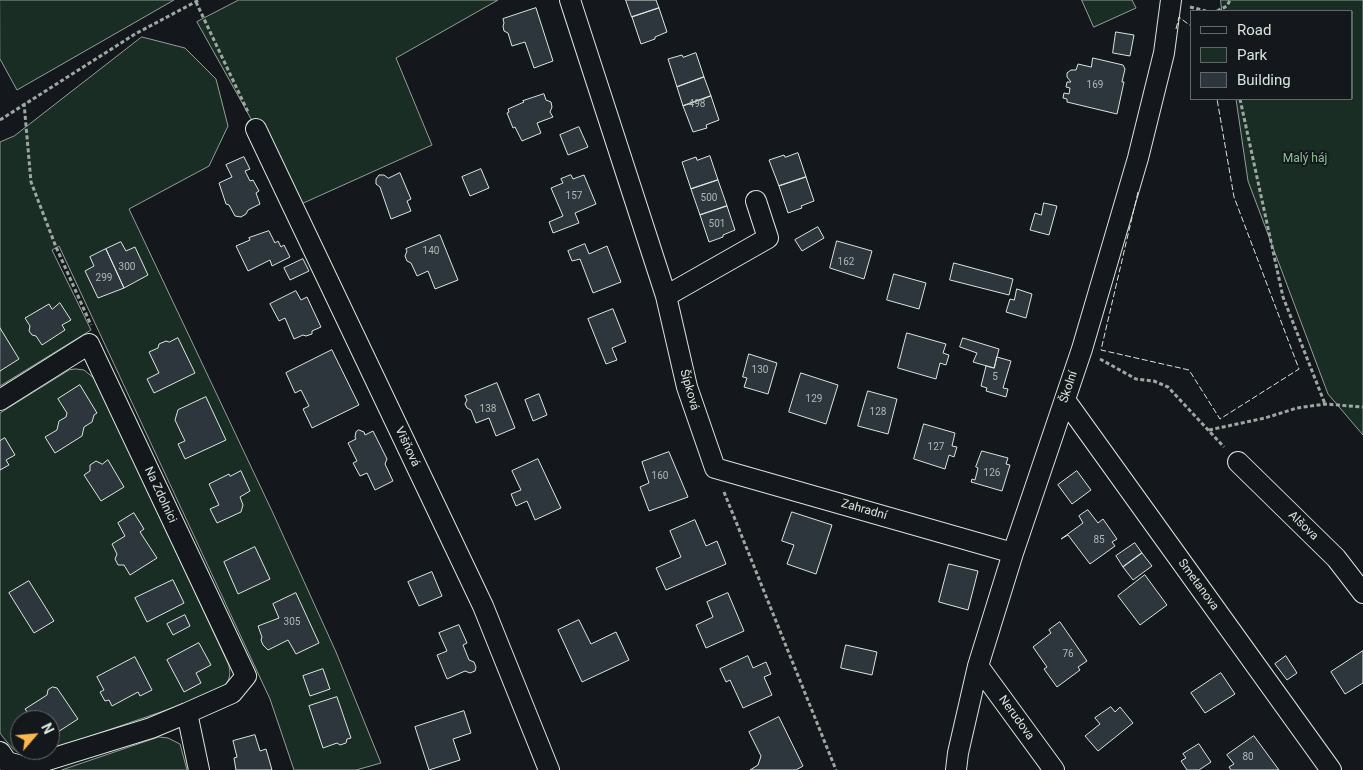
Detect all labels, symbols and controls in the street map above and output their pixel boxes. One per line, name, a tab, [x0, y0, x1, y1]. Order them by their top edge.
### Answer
legend	[1190, 10, 1353, 100]
text: Road	[1237, 21, 1271, 39]
text: Park	[1237, 46, 1267, 64]
text: Building	[1237, 71, 1291, 89]
house number: 169	[1087, 79, 1103, 91]
house number: 498	[689, 98, 705, 110]
park label: Malý háj	[1283, 152, 1327, 166]
house number: 157	[566, 190, 582, 202]
house number: 500	[701, 192, 717, 204]
house number: 501	[709, 218, 725, 230]
house number: 140	[423, 245, 439, 257]
house number: 162	[838, 256, 854, 268]
house number: 300	[119, 261, 135, 273]
house number: 299	[96, 272, 112, 284]
house number: 130	[752, 364, 768, 376]
street label: Šípková	[676, 368, 702, 412]
street label: Školní	[1057, 369, 1081, 405]
house number: 5	[992, 371, 998, 383]
house number: 129	[806, 393, 822, 405]
house number: 138	[480, 403, 496, 415]
house number: 128	[870, 406, 886, 418]
street label: Višňová	[392, 425, 422, 469]
house number: 127	[928, 441, 944, 453]
street label: Na Zdolnici	[141, 465, 179, 525]
house number: 126	[984, 467, 1000, 479]
house number: 160	[652, 470, 668, 482]
street label: Zahradní	[839, 497, 889, 523]
street label: Alšova	[1285, 508, 1321, 544]
house number: 85	[1093, 534, 1105, 546]
street label: Smetanova	[1175, 556, 1221, 614]
house number: 305	[284, 616, 300, 628]
house number: 76	[1062, 648, 1074, 660]
street label: Nerudova	[995, 693, 1037, 743]
north arrow	[10, 710, 60, 760]
text: N	[38, 721, 57, 737]
house number: 80	[1242, 751, 1254, 763]

